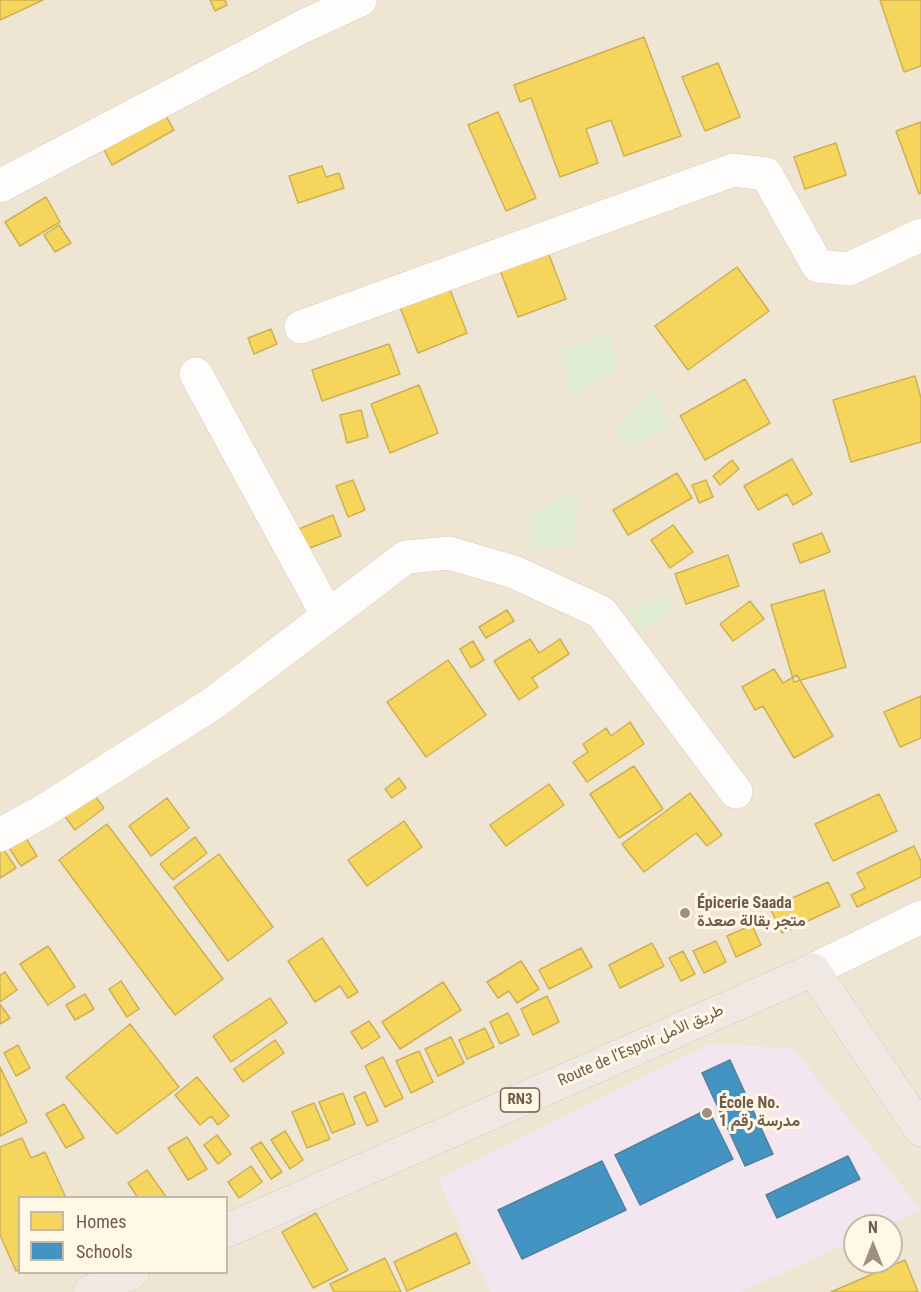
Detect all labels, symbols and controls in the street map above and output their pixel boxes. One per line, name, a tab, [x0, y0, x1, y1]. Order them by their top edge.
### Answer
place label: Épicerie Saada متجر بقالة صعدة	[697, 894, 806, 932]
marker: Épicerie Saada متجر بقالة صعدة	[678, 906, 692, 920]
street label: Route de l’Espoir طريق الأمل	[555, 1001, 727, 1091]
road number: RN3	[500, 1088, 540, 1112]
place label: École No. 1 مدرسة رقم	[719, 1094, 800, 1132]
marker: École No. 1 مدرسة رقم	[700, 1106, 714, 1120]
legend	[18, 1196, 228, 1274]
text: Homes	[76, 1211, 126, 1232]
north arrow	[843, 1214, 903, 1274]
text: N	[868, 1218, 878, 1237]
text: Schools	[76, 1241, 133, 1262]

